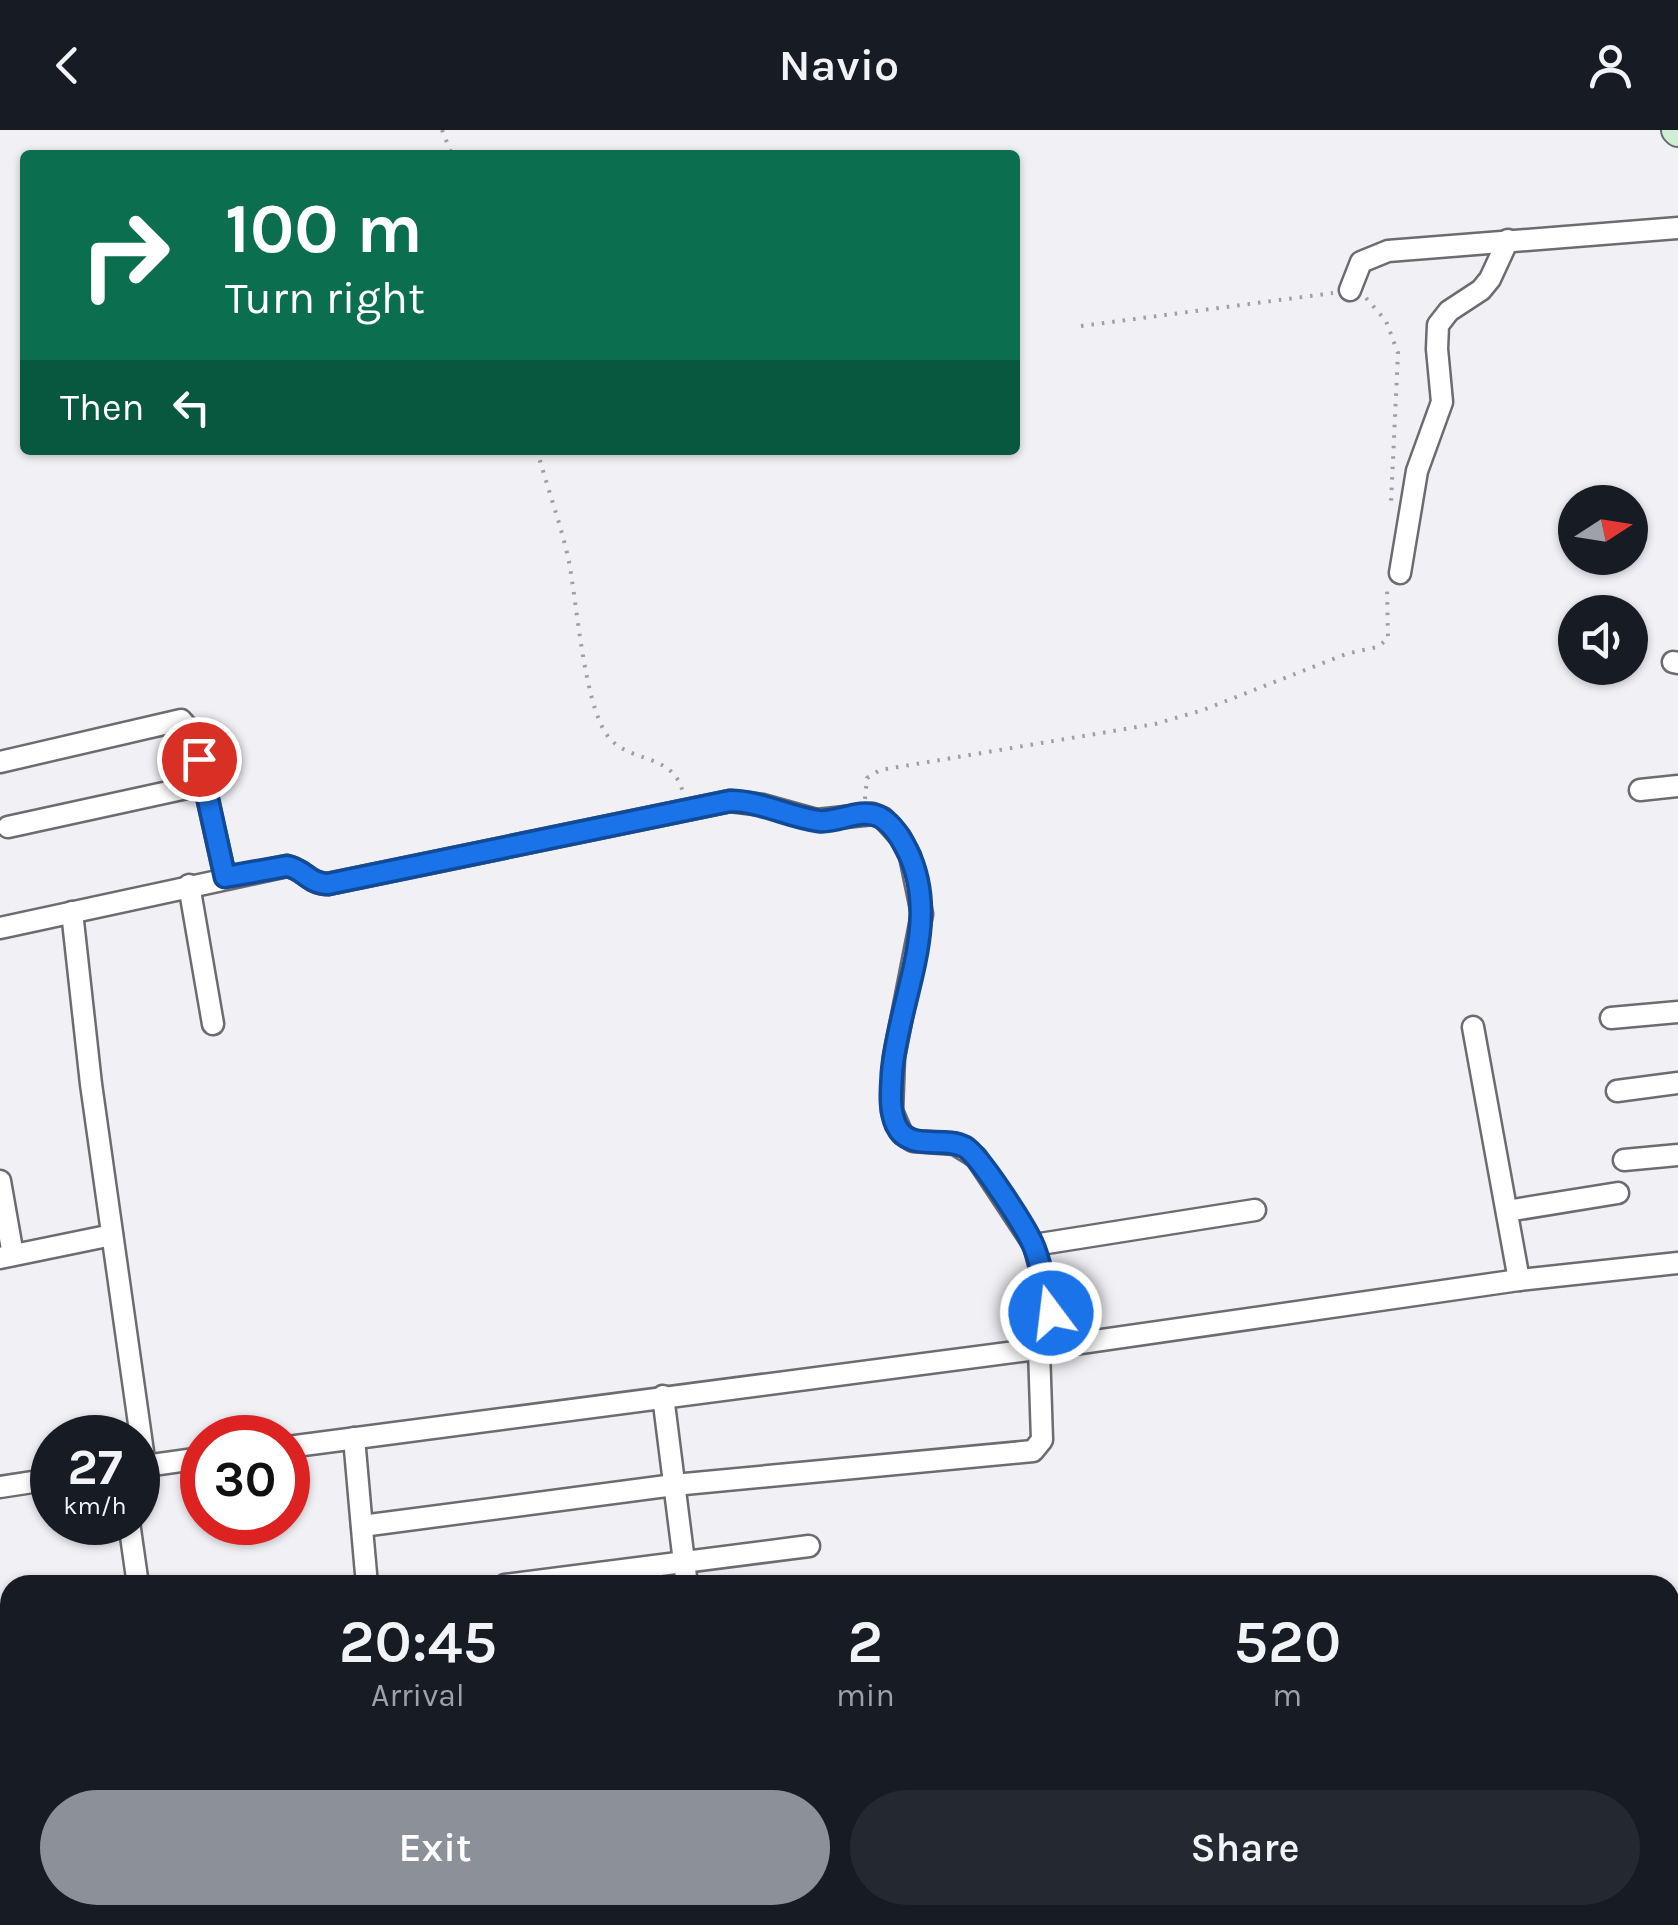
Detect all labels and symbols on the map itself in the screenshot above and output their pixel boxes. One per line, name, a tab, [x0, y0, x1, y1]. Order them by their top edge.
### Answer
north arrow	[1558, 485, 1648, 575]
pin	[157, 717, 242, 802]
position arrow	[999, 1261, 1103, 1365]
speed limit sign: 30	[180, 1415, 310, 1545]

